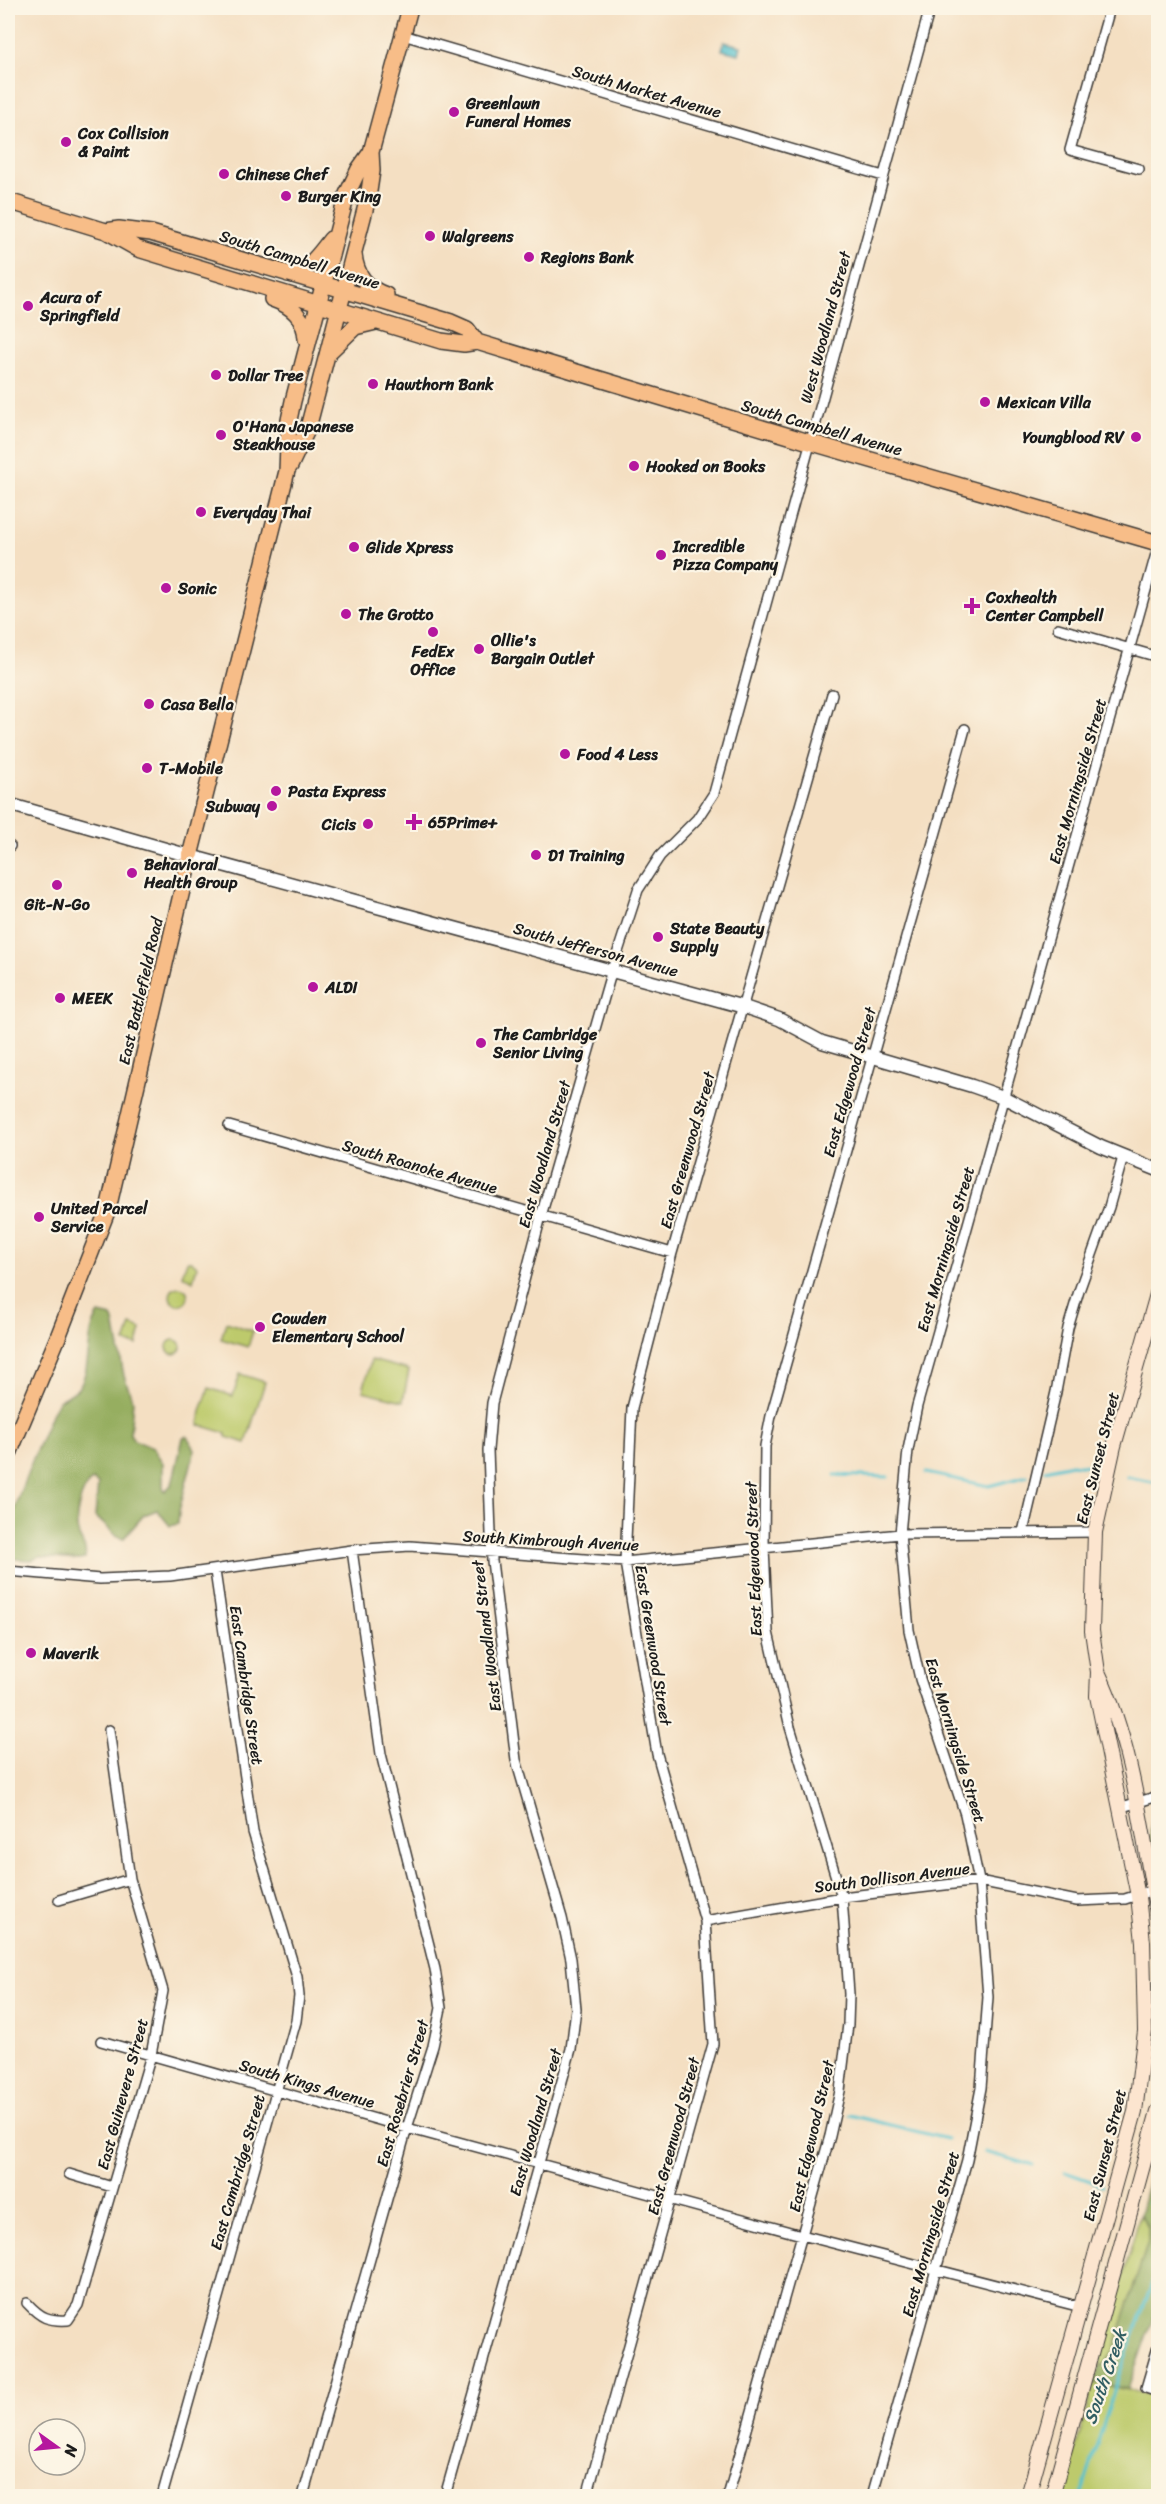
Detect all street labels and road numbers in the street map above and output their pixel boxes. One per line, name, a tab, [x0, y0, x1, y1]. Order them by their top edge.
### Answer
street label: South Market Avenue	[569, 56, 725, 127]
street label: South Campbell Avenue	[216, 221, 384, 298]
street label: West Woodland Street	[791, 247, 860, 406]
street label: South Campbell Avenue	[738, 391, 906, 464]
street label: East Morningside Street	[1040, 695, 1115, 868]
street label: East Battlefield Road	[109, 913, 172, 1068]
street label: South Jefferson Avenue	[510, 914, 682, 985]
street label: East Edgewood Street	[814, 1003, 885, 1161]
street label: East Greenwood Street	[651, 1068, 724, 1232]
street label: East Woodland Street	[510, 1076, 580, 1231]
street label: South Roanoke Avenue	[339, 1130, 501, 1203]
street label: East Morningside Street	[908, 1163, 983, 1336]
street label: East Sunset Street	[1067, 1389, 1128, 1527]
street label: East Edgewood Street	[736, 1480, 771, 1637]
street label: South Kimbrough Avenue	[462, 1521, 640, 1560]
street label: East Woodland Street	[463, 1558, 510, 1713]
street label: East Greenwood Street	[626, 1563, 681, 1728]
street label: East Cambridge Street	[221, 1603, 272, 1767]
street label: East Morningside Street	[917, 1654, 994, 1826]
street label: South Dollison Avenue	[813, 1854, 972, 1901]
street label: East Guinevere Street	[88, 2015, 157, 2173]
street label: East Rosebrier Street	[368, 2015, 438, 2170]
street label: East Woodland Street	[501, 2044, 571, 2199]
street label: South Kings Avenue	[236, 2050, 378, 2117]
street label: East Greenwood Street	[638, 2053, 709, 2218]
street label: East Edgewood Street	[780, 2057, 843, 2215]
street label: East Sunset Street	[1074, 2086, 1135, 2224]
street label: East Cambridge Street	[201, 2091, 274, 2253]
street label: East Morningside Street	[893, 2148, 968, 2321]

